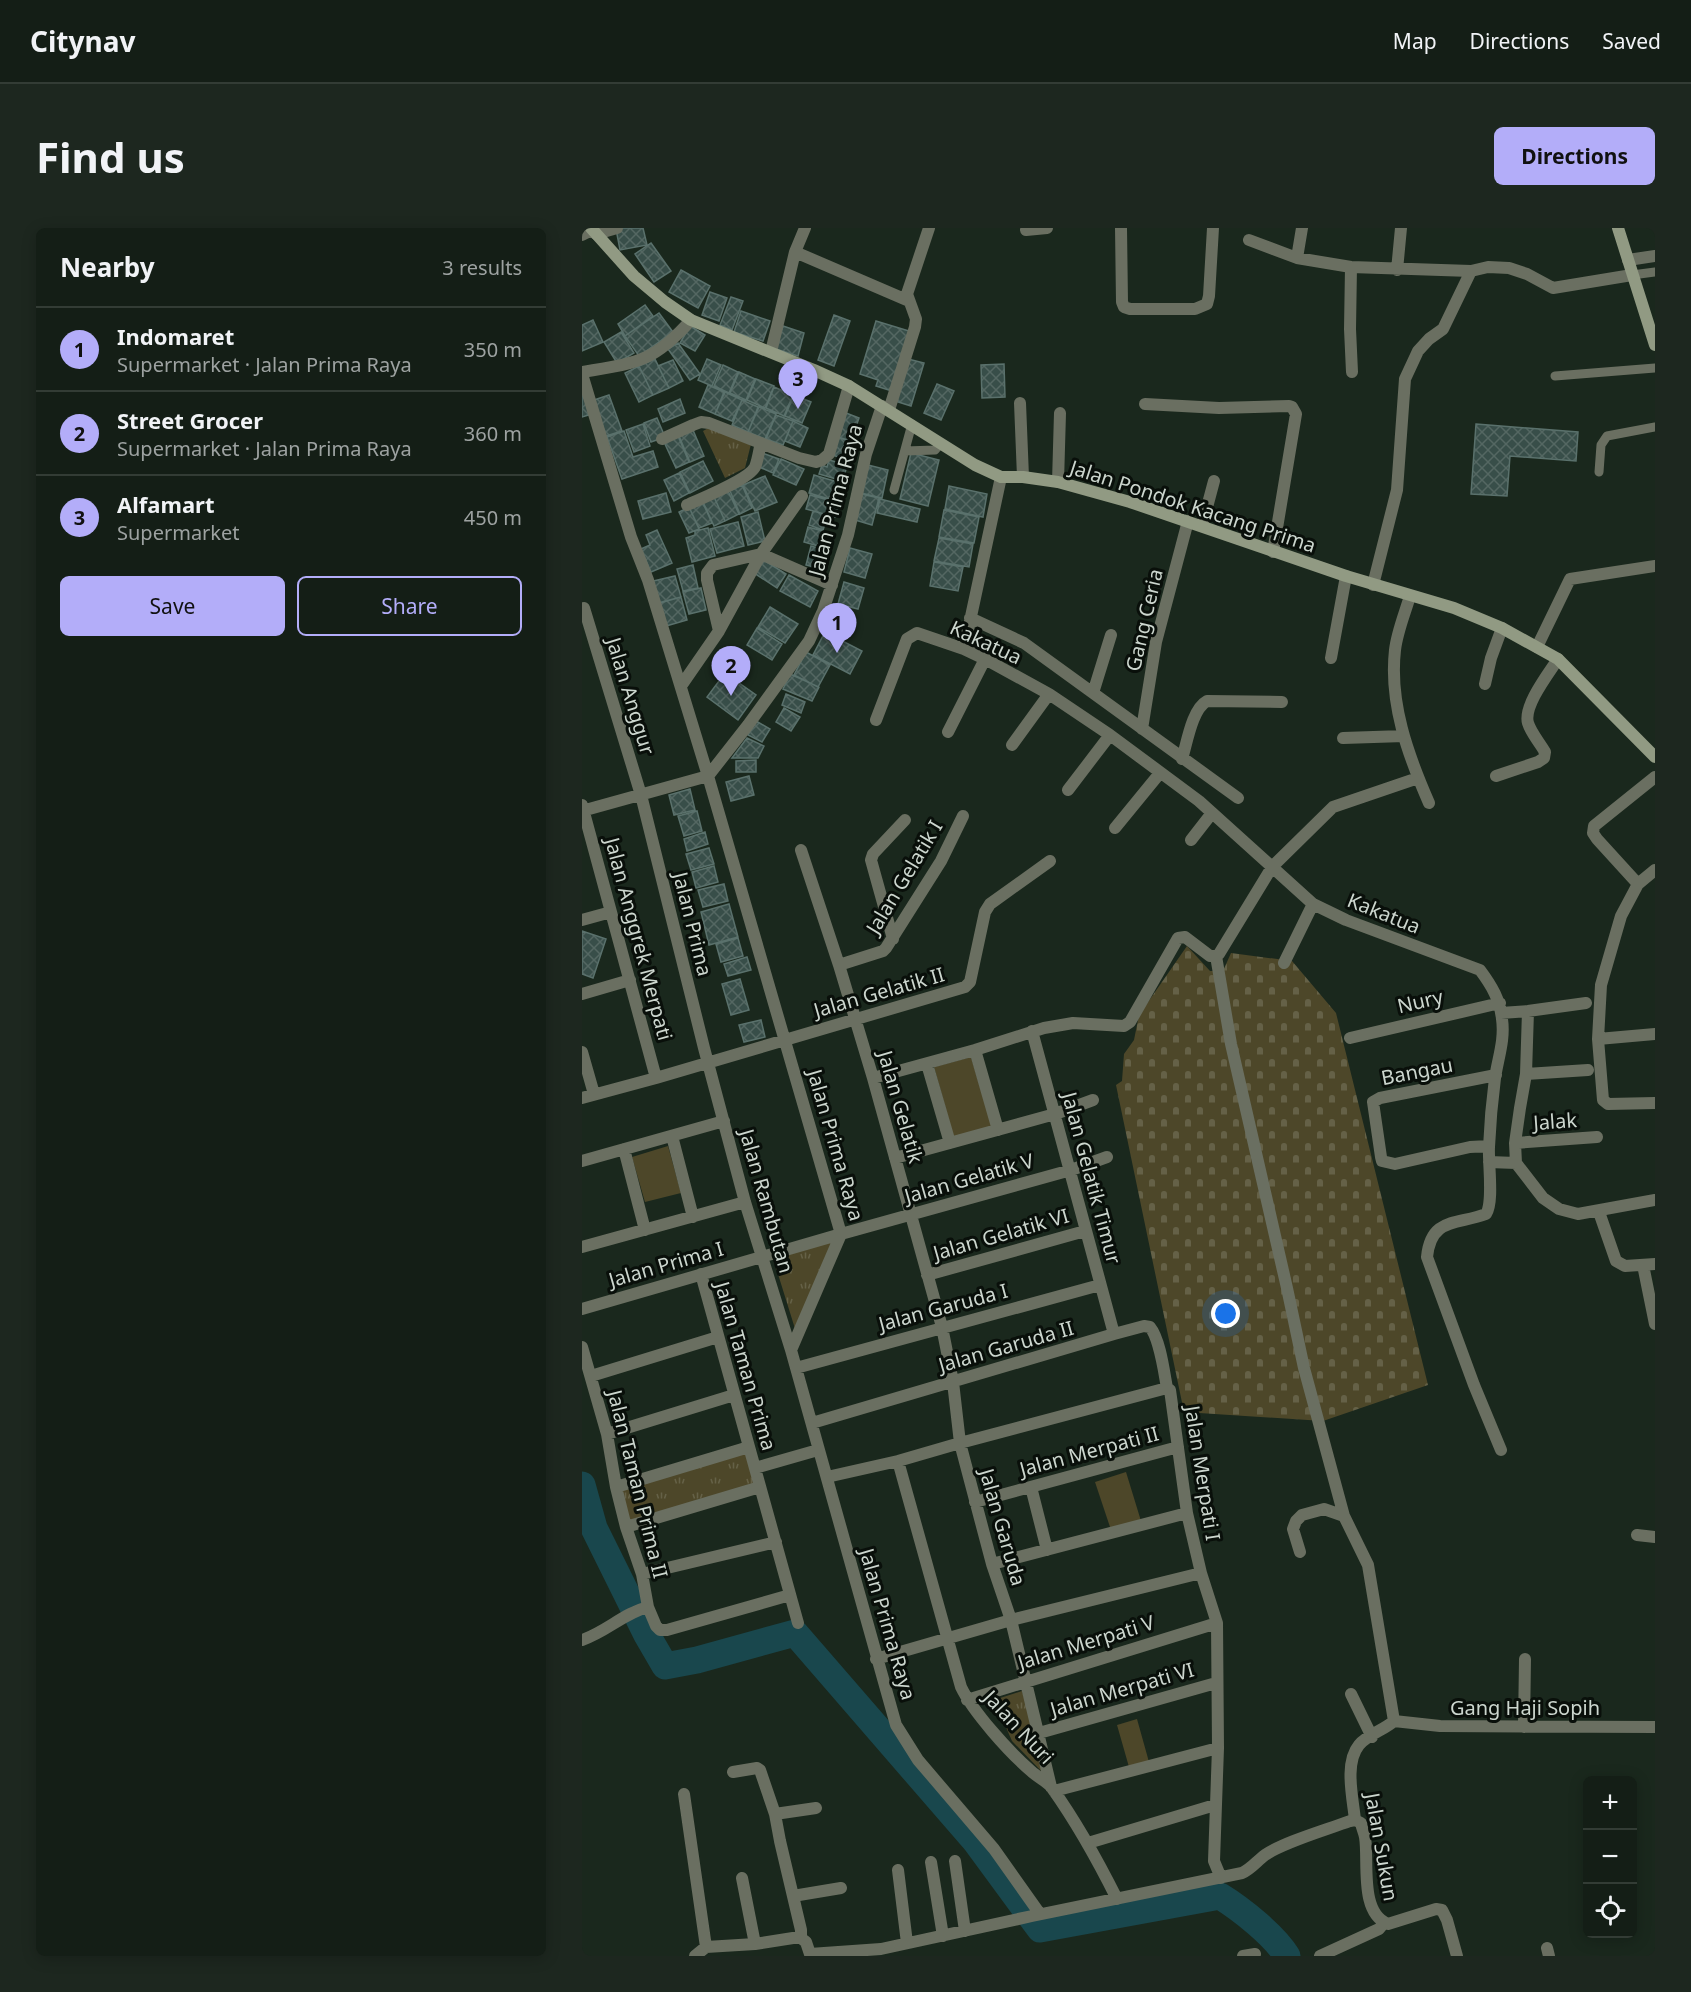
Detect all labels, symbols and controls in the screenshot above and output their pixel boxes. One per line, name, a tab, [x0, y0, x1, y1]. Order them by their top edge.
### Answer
text: Citynav	[30, 22, 135, 60]
text: Map	[1393, 27, 1437, 55]
text: Directions	[1470, 27, 1569, 55]
text: Saved	[1602, 27, 1661, 55]
button: Directions	[1494, 127, 1655, 185]
text: Find us	[36, 128, 185, 185]
text: Nearby	[60, 249, 155, 285]
text: 3 results	[442, 254, 522, 281]
text: Indomaret	[117, 321, 234, 351]
text: 1	[74, 336, 85, 363]
text: 350 m	[464, 336, 522, 363]
text: Supermarket · Jalan Prima Raya	[117, 351, 412, 378]
pin: 3	[778, 360, 818, 409]
text: Street Grocer	[117, 405, 263, 435]
text: 2	[74, 420, 85, 447]
text: 360 m	[464, 420, 522, 447]
street label: Jalan Prima Raya	[801, 421, 868, 581]
text: Supermarket · Jalan Prima Raya	[117, 435, 412, 462]
street label: Jalan Pondok Kacang Prima	[1065, 453, 1319, 559]
text: Alfamart	[117, 489, 214, 519]
text: 3	[74, 504, 85, 531]
text: 450 m	[464, 504, 522, 531]
text: Supermarket	[117, 519, 240, 546]
street label: Gang Ceria	[1119, 566, 1169, 674]
button: Save	[60, 576, 285, 636]
button: Share	[297, 576, 522, 636]
pin: 1	[818, 604, 856, 653]
street label: Kakatua	[946, 614, 1026, 670]
street label: Jalan Anggur	[600, 632, 662, 758]
pin: 2	[712, 646, 750, 696]
street label: Jalan Gelatik I	[858, 815, 949, 940]
street label: Jalan Anggrek Merpati	[598, 833, 679, 1043]
street label: Jalan Prima	[667, 867, 719, 979]
street label: Kakatua	[1344, 886, 1424, 940]
street label: Jalan Gelatik II	[809, 960, 947, 1024]
street label: Nury	[1395, 982, 1446, 1019]
street label: Jalan Gelatik	[871, 1046, 930, 1167]
street label: Bangau	[1379, 1051, 1455, 1091]
street label: Jalan Prima Raya	[801, 1064, 871, 1224]
street label: Jalan Gelatik Timur	[1056, 1087, 1128, 1267]
street label: Jalak	[1530, 1106, 1578, 1136]
street label: Jalan Rambutan	[733, 1124, 800, 1276]
street label: Jalan Gelatik V	[899, 1147, 1037, 1210]
street label: Jalan Gelatik VI	[928, 1202, 1072, 1267]
street label: Jalan Prima I	[604, 1235, 726, 1294]
street label: Jalan Taman Prima	[708, 1277, 783, 1453]
street label: Jalan Garuda I	[874, 1277, 1011, 1338]
your location	[1211, 1299, 1240, 1328]
street label: Jalan Garuda II	[933, 1314, 1077, 1379]
street label: Jalan Taman Prima II	[601, 1385, 674, 1581]
street label: Jalan Merpati I	[1179, 1402, 1227, 1542]
street label: Jalan Merpati II	[1015, 1419, 1162, 1483]
street label: Jalan Garuda	[973, 1463, 1033, 1589]
street label: Jalan Prima Raya	[853, 1543, 923, 1703]
street label: Jalan Merpati V	[1013, 1608, 1158, 1676]
street label: Jalan Merpati VI	[1045, 1656, 1197, 1723]
street label: Jalan Nuri	[977, 1683, 1060, 1770]
street label: Gang Haji Sopih	[1450, 1694, 1600, 1721]
map controls	[1583, 1776, 1637, 1938]
button: +	[1583, 1776, 1637, 1830]
street label: Jalan Sukun	[1359, 1789, 1405, 1903]
button: −	[1583, 1830, 1637, 1884]
button: locate	[1583, 1884, 1637, 1938]

